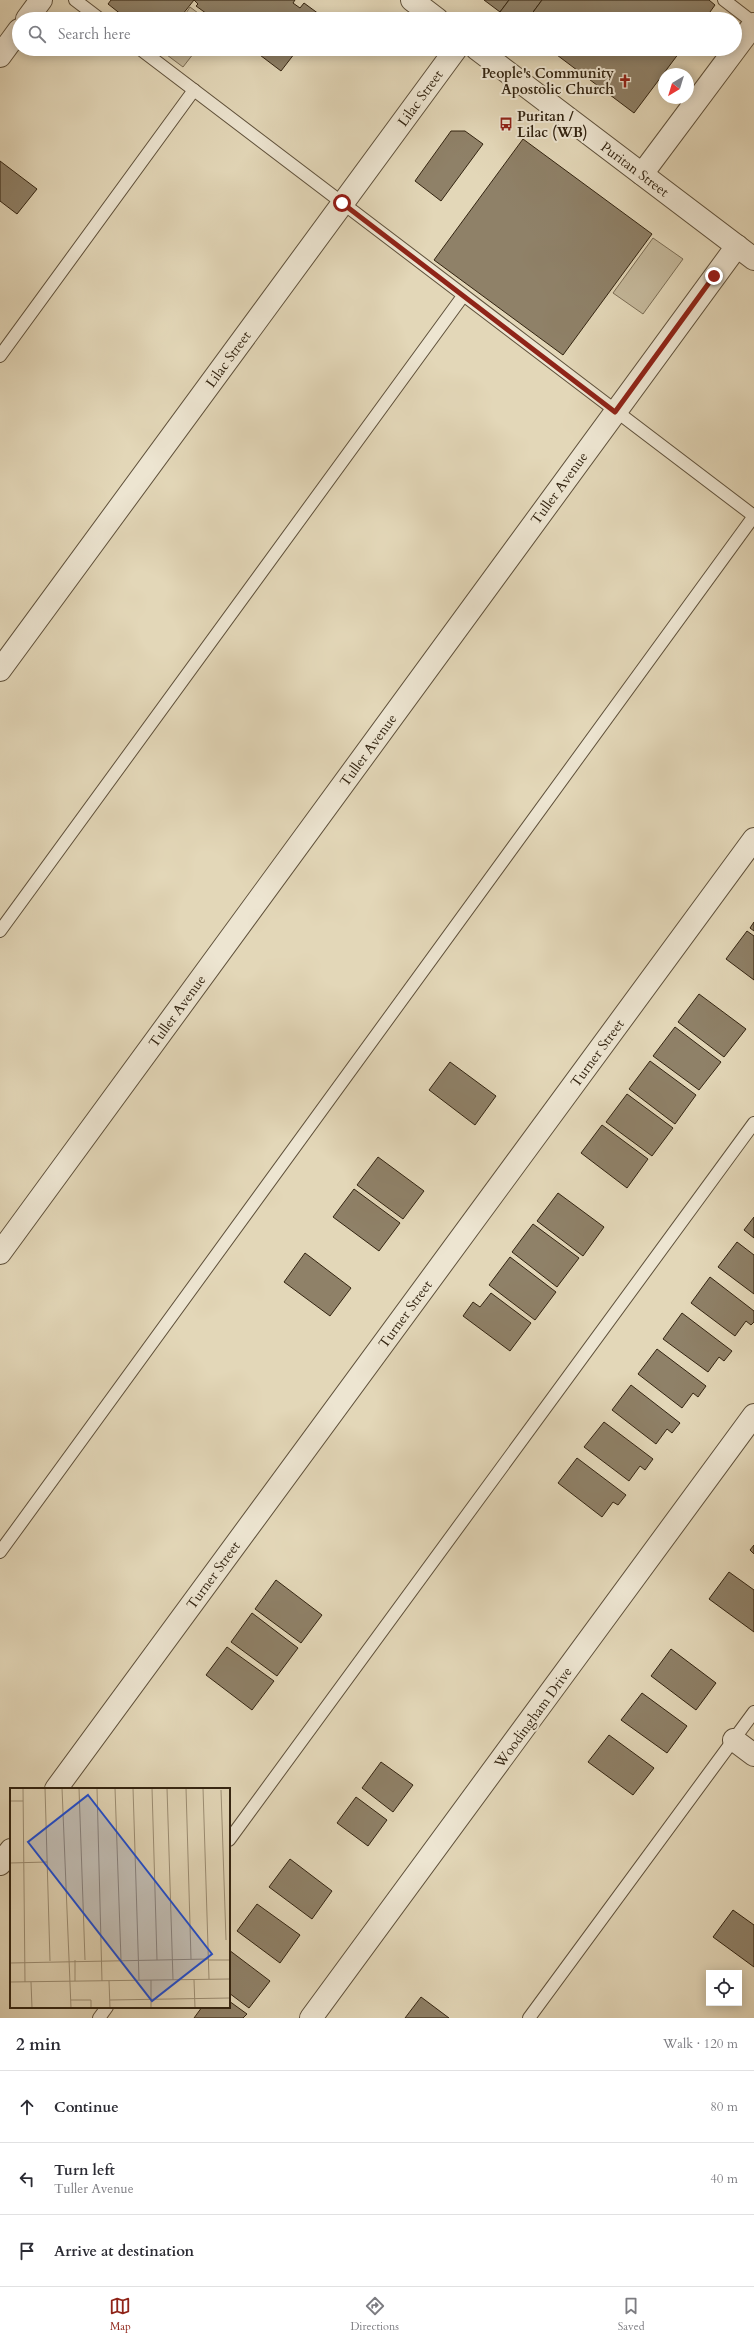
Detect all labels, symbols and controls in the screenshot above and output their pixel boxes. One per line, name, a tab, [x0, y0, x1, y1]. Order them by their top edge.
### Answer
search box	[12, 12, 742, 56]
icon: search	[26, 23, 48, 45]
text: Search here	[58, 24, 131, 44]
place label: People's Community Apostolic Church	[481, 64, 614, 99]
street label: Lilac Street	[393, 66, 448, 131]
north arrow	[658, 68, 694, 104]
church icon: People's Community Apostolic Church	[617, 73, 633, 89]
place label: Puritan / Lilac (WB)	[517, 107, 588, 142]
bus stop icon: Puritan / Lilac (WB)	[498, 116, 514, 132]
street label: Puritan Street	[597, 137, 673, 202]
route start	[333, 194, 351, 212]
route end	[705, 267, 723, 285]
street label: Lilac Street	[201, 327, 256, 392]
street label: Tuller Avenue	[527, 448, 592, 529]
street label: Tuller Avenue	[336, 710, 401, 791]
street label: Tuller Avenue	[145, 971, 210, 1052]
street label: Turner Street	[566, 1015, 629, 1091]
street label: Turner Street	[374, 1276, 437, 1352]
street label: Turner Street	[182, 1537, 245, 1613]
street label: Woodingham Drive	[490, 1663, 577, 1773]
inset map	[10, 1788, 230, 2008]
map controls	[706, 1970, 742, 2006]
button: locate	[706, 1970, 742, 2006]
text: 2 min	[16, 2033, 61, 2056]
text: Walk · 120 m	[663, 2035, 738, 2053]
icon: ahead	[16, 2096, 38, 2118]
text: Continue	[54, 2097, 119, 2117]
text: 80 m	[710, 2098, 738, 2116]
text: Turn left	[54, 2160, 115, 2180]
icon: left	[16, 2168, 38, 2190]
text: 40 m	[710, 2170, 738, 2188]
text: Tuller Avenue	[54, 2180, 134, 2198]
icon: arrive	[16, 2240, 38, 2262]
text: Arrive at destination	[54, 2241, 194, 2261]
tab: Map	[109, 2295, 131, 2334]
tab: Directions	[350, 2295, 399, 2334]
tab: Saved	[618, 2295, 645, 2334]

